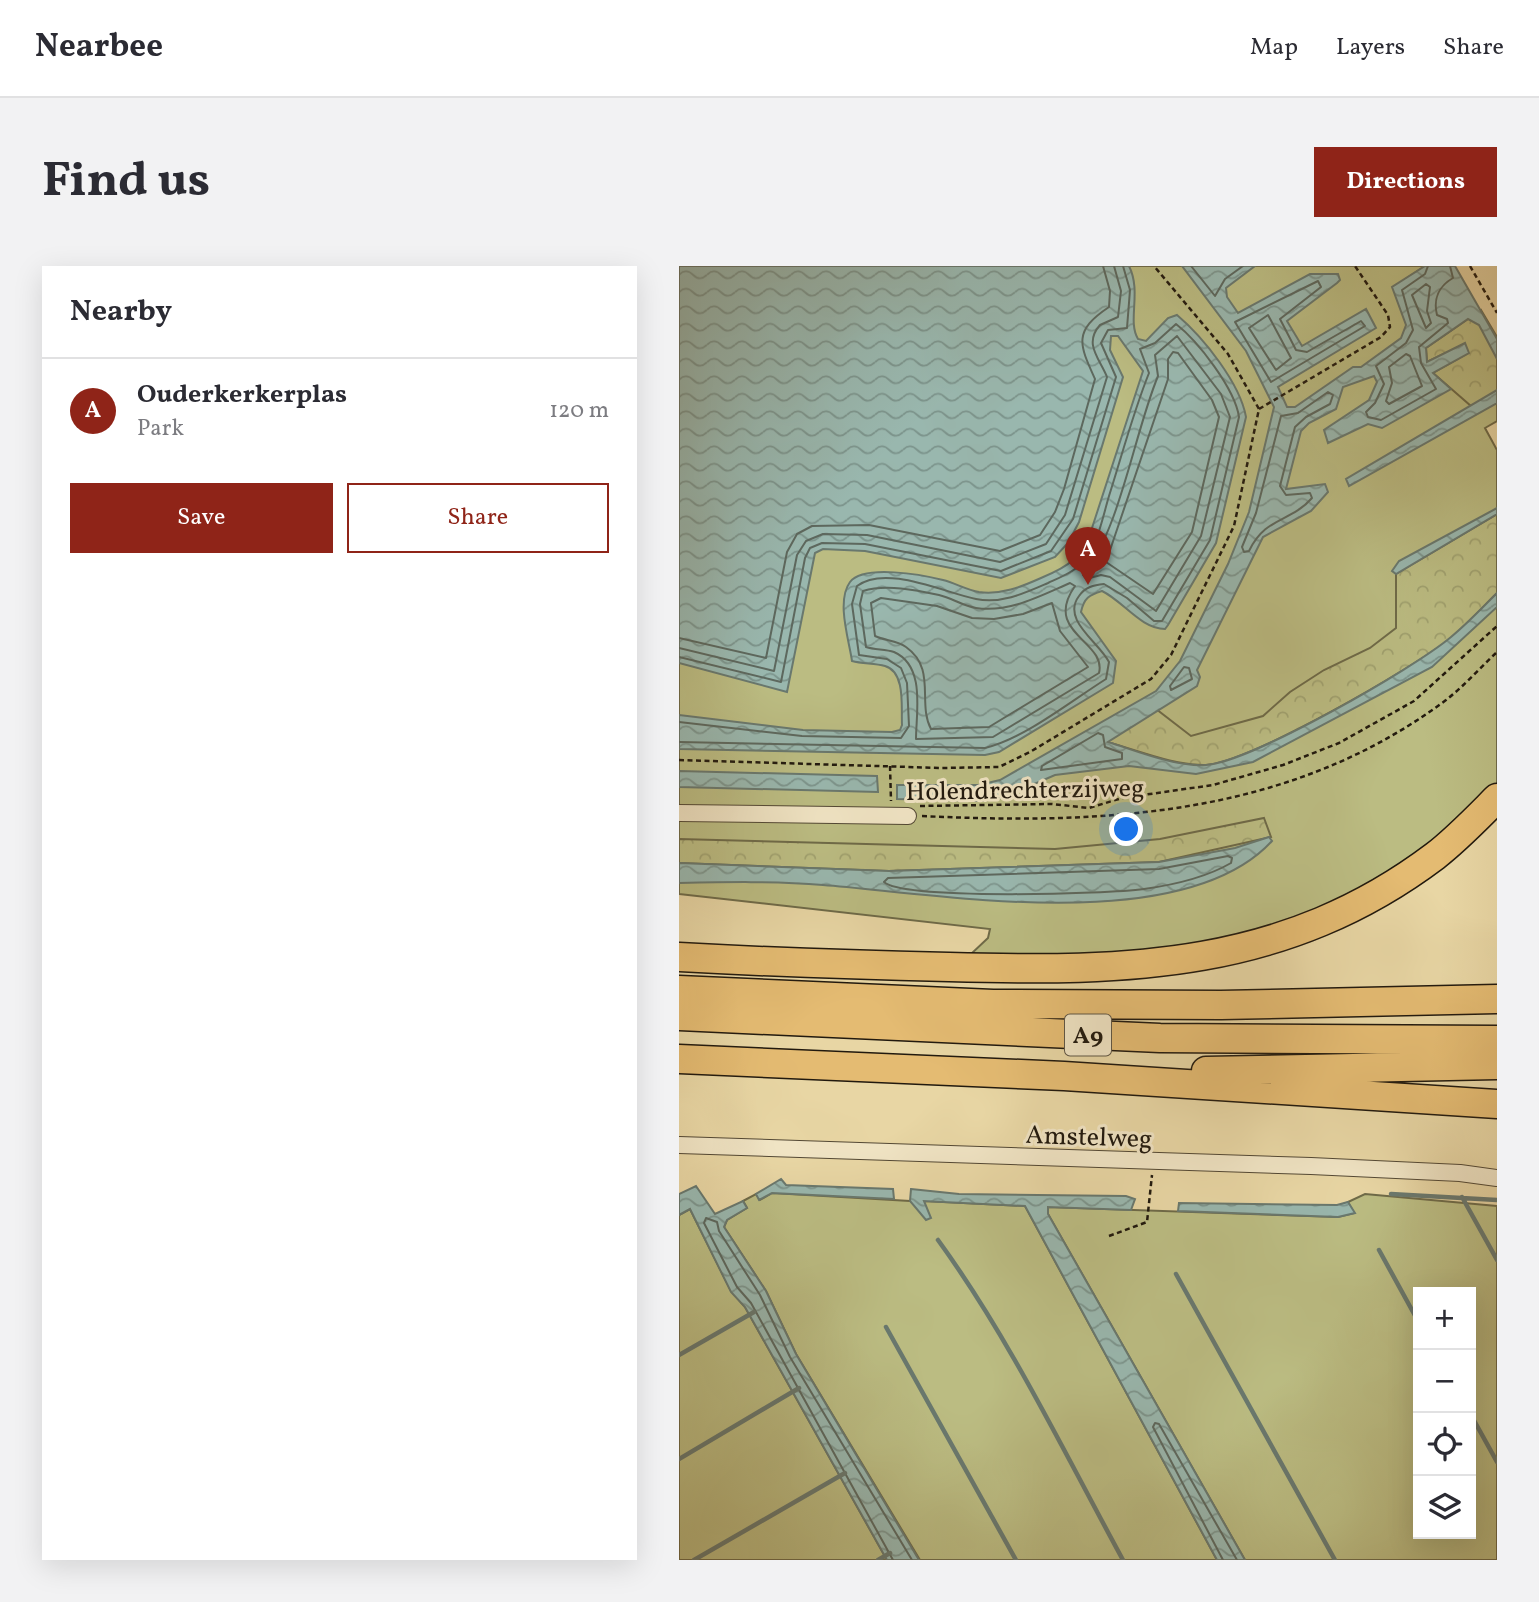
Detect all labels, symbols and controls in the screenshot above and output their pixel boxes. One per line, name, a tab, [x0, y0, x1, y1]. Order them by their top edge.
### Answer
text: Nearbee	[35, 25, 163, 71]
text: Map	[1250, 31, 1298, 65]
text: Layers	[1336, 31, 1405, 65]
text: Share	[1443, 31, 1504, 65]
button: Directions	[1314, 147, 1497, 217]
text: Find us	[42, 148, 210, 217]
text: Nearby	[70, 291, 172, 333]
text: Ouderkerkerplas	[137, 377, 347, 413]
text: A	[85, 395, 101, 427]
text: 120 m	[549, 395, 609, 427]
text: Park	[137, 413, 184, 445]
button: Save	[70, 483, 333, 553]
button: Share	[347, 483, 609, 553]
pin: A	[1065, 527, 1111, 585]
street label: Holendrechterzijweg	[905, 771, 1145, 811]
your location	[1109, 812, 1143, 846]
road number: A9	[1065, 1014, 1111, 1056]
street label: Amstelweg	[1025, 1118, 1153, 1158]
map controls	[1413, 1287, 1476, 1539]
button: +	[1413, 1287, 1476, 1350]
button: −	[1413, 1350, 1476, 1413]
button: locate	[1413, 1413, 1476, 1476]
button: layers	[1413, 1476, 1476, 1539]

